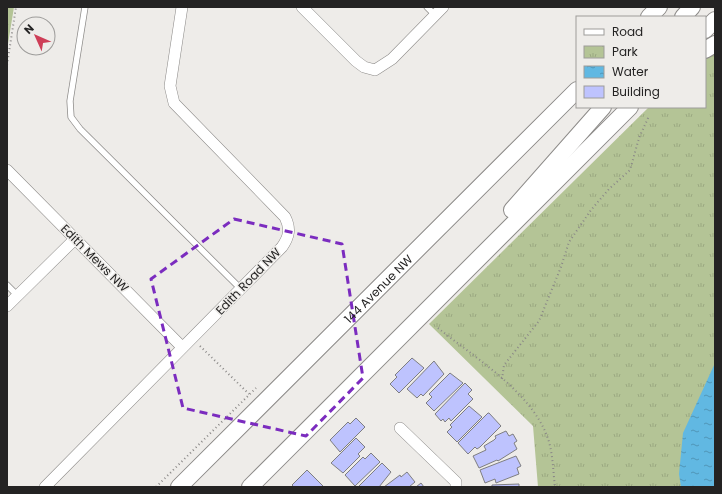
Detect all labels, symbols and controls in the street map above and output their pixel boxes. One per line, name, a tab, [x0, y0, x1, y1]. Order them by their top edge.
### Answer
north arrow	[16, 16, 56, 56]
legend	[576, 16, 706, 108]
text: N	[20, 20, 38, 38]
text: Road	[612, 23, 643, 40]
text: Park	[612, 43, 639, 60]
text: Water	[612, 63, 649, 80]
text: Building	[612, 83, 660, 100]
street label: Edith Mews NW	[57, 220, 133, 296]
street label: Edith Road NW	[212, 244, 285, 318]
street label: 144 Avenue NW	[340, 250, 416, 327]

